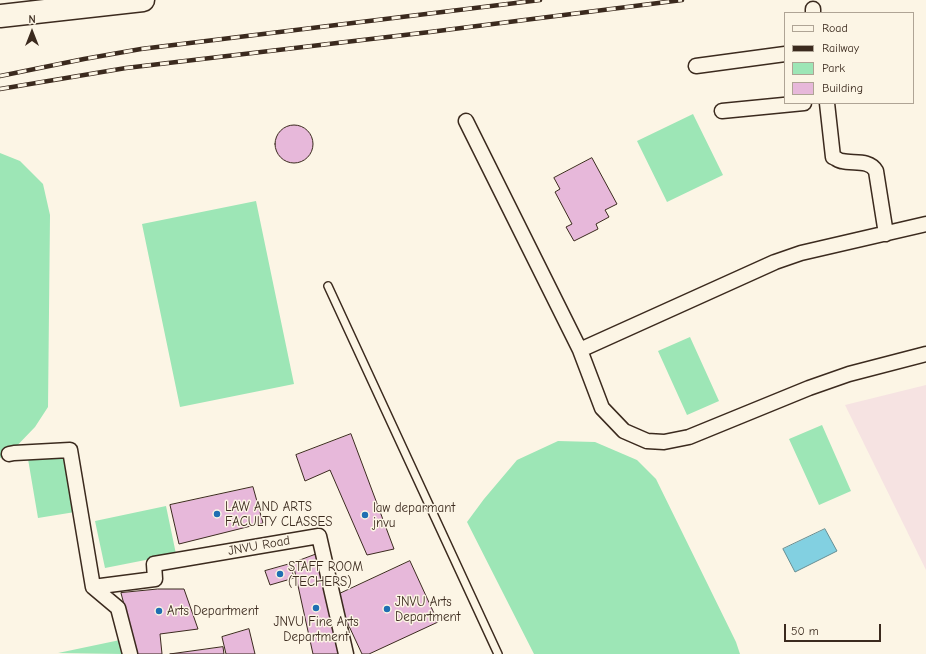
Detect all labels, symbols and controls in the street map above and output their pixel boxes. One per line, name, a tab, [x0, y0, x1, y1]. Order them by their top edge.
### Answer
north arrow	[12, 12, 52, 52]
legend	[784, 12, 914, 104]
text: N	[28, 13, 36, 26]
text: Road	[822, 21, 848, 35]
text: Railway	[822, 41, 859, 55]
text: Park	[822, 61, 845, 75]
text: Building	[822, 81, 863, 95]
place label: LAW AND ARTS FACULTY CLASSES	[225, 499, 332, 530]
place label: law deparmant jnvu	[373, 500, 455, 531]
marker: LAW AND ARTS FACULTY CLASSES	[212, 509, 222, 519]
marker: law deparmant jnvu	[360, 510, 370, 520]
street label: JNVU Road	[227, 533, 291, 559]
place label: STAFF ROOM (TECHERS)	[288, 559, 363, 590]
marker: STAFF ROOM (TECHERS)	[275, 569, 285, 579]
place label: JNVU Arts Department	[395, 594, 460, 625]
place label: Arts Department	[167, 603, 259, 619]
marker: JNVU Fine Arts Department	[311, 603, 321, 613]
marker: JNVU Arts Department	[382, 604, 392, 614]
marker: Arts Department	[154, 606, 164, 616]
place label: JNVU Fine Arts Department	[273, 614, 359, 645]
scale bar	[786, 616, 883, 642]
text: 50 m	[791, 624, 819, 638]

